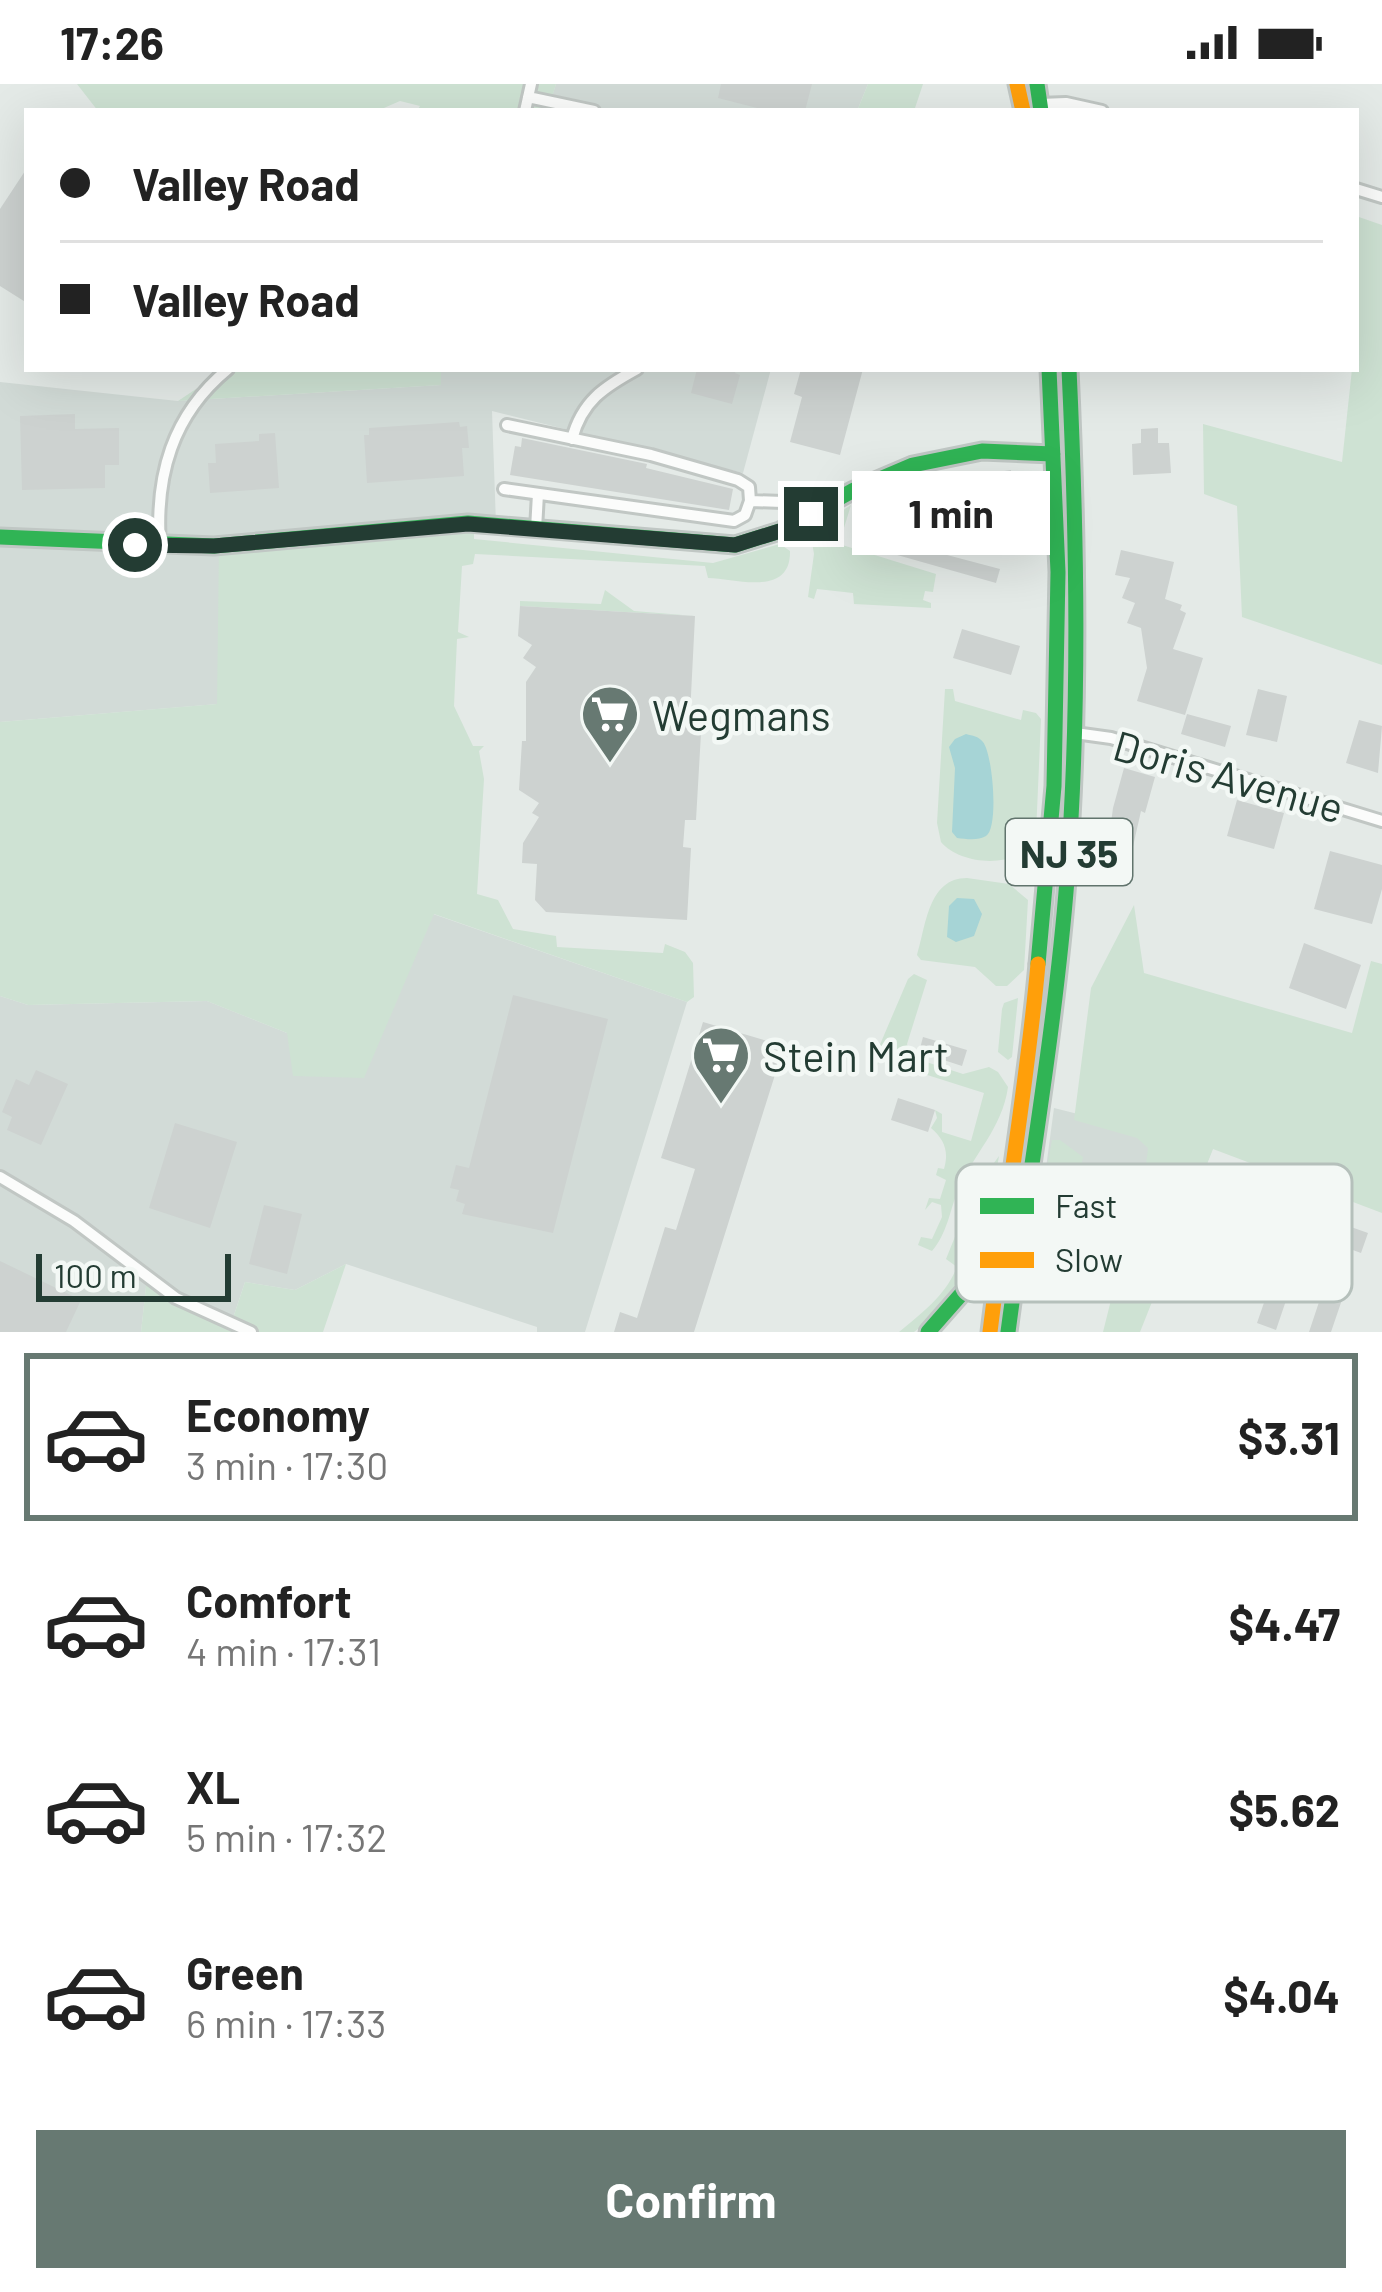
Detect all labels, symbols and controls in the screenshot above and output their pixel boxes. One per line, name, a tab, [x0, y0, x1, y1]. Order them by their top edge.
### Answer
text: 17:26	[60, 15, 164, 69]
text: Valley Road	[132, 156, 360, 210]
text: Valley Road	[132, 272, 360, 326]
callout: 1 min	[853, 472, 1051, 556]
route end	[784, 487, 838, 541]
text: 1 min	[908, 489, 994, 536]
route start	[108, 518, 162, 572]
supermarket icon: Wegmans	[579, 683, 641, 765]
place label: Wegmans	[652, 689, 831, 740]
street label: Doris Avenue	[1108, 718, 1350, 832]
road number: NJ 35	[1006, 819, 1132, 885]
supermarket icon: Stein Mart	[690, 1024, 752, 1106]
place label: Stein Mart	[763, 1030, 949, 1080]
legend	[956, 1164, 1352, 1302]
text: Fast	[1055, 1185, 1117, 1225]
text: Slow	[1055, 1239, 1123, 1279]
scale bar	[36, 1248, 231, 1301]
text: 100 m	[54, 1255, 137, 1295]
icon: car	[42, 1383, 150, 1491]
text: Economy	[186, 1387, 370, 1441]
text: $3.31	[1238, 1410, 1340, 1464]
text: 3 min · 17:30	[186, 1441, 388, 1488]
icon: car	[42, 1569, 150, 1677]
text: Comfort	[186, 1573, 352, 1627]
text: $4.47	[1229, 1596, 1340, 1650]
text: 4 min · 17:31	[186, 1627, 381, 1674]
icon: car	[42, 1755, 150, 1863]
text: XL	[186, 1759, 240, 1813]
text: $5.62	[1228, 1782, 1340, 1836]
text: 5 min · 17:32	[186, 1813, 387, 1860]
icon: car	[42, 1941, 150, 2049]
text: Green	[186, 1945, 304, 1999]
text: $4.04	[1223, 1968, 1340, 2022]
text: 6 min · 17:33	[186, 1999, 386, 2046]
button: Confirm	[36, 2130, 1346, 2268]

